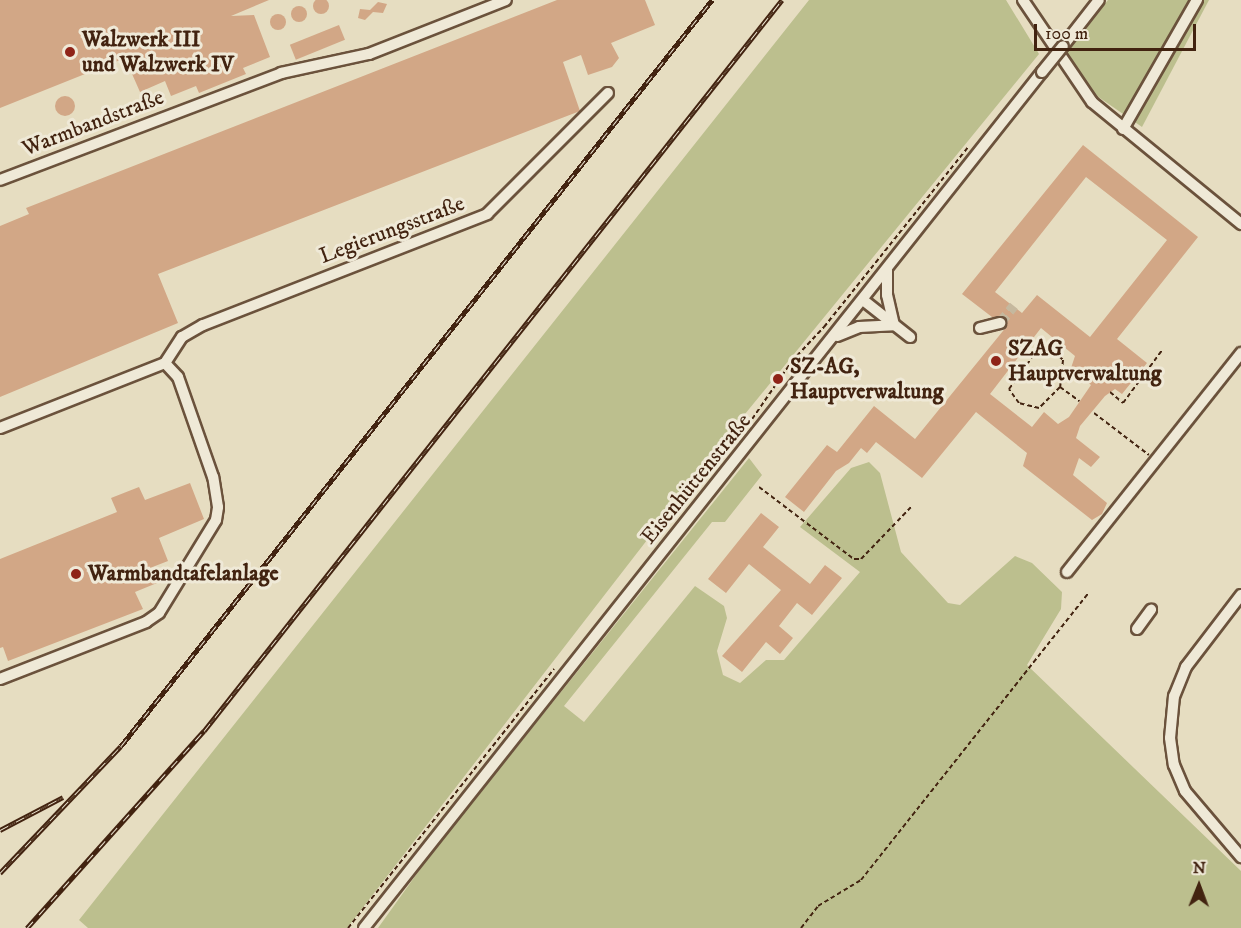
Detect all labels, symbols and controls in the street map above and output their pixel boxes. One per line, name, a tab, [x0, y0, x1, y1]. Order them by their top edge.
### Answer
scale bar	[1037, 12, 1199, 50]
text: 100 m	[1045, 23, 1088, 45]
place label: Walzwerk III und Walzwerk IV	[82, 26, 234, 78]
marker: Walzwerk III und Walzwerk IV	[63, 45, 77, 59]
street label: Warmbandstraße	[19, 84, 167, 162]
street label: Legierungsstraße	[316, 190, 468, 270]
place label: SZAG Hauptverwaltung	[1008, 335, 1161, 386]
place label: SZ-AG, Hauptverwaltung	[790, 353, 943, 404]
marker: SZAG Hauptverwaltung	[989, 354, 1003, 368]
marker: SZ-AG, Hauptverwaltung	[771, 372, 785, 386]
street label: Eisenhüttenstraße	[635, 408, 757, 550]
place label: Warmbandtafelanlage	[88, 561, 279, 587]
marker: Warmbandtafelanlage	[69, 567, 83, 581]
north arrow	[1169, 856, 1229, 916]
text: N	[1193, 858, 1206, 878]

